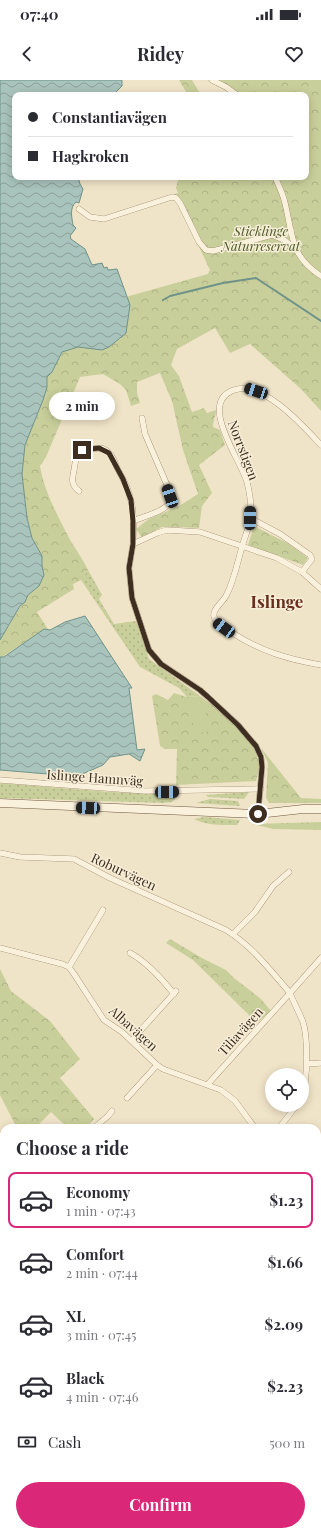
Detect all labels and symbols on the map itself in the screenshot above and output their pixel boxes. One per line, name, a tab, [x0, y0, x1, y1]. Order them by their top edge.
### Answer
park label: Sticklinge Naturreservat	[221, 222, 301, 254]
car	[243, 382, 269, 400]
callout: 2 min	[49, 392, 115, 420]
street label: Norrstigen	[225, 418, 263, 483]
route end	[73, 441, 91, 459]
car	[160, 483, 180, 509]
car	[244, 506, 256, 530]
district label: Islinge	[251, 590, 303, 612]
car	[211, 616, 237, 640]
street label: Islinge Hamnväg	[46, 765, 144, 789]
car	[155, 786, 179, 798]
car	[76, 801, 100, 815]
route start	[249, 805, 267, 823]
street label: Roburvägen	[89, 848, 160, 894]
street label: Albavägen	[105, 1001, 162, 1054]
street label: Tiliavägen	[214, 1003, 266, 1059]

